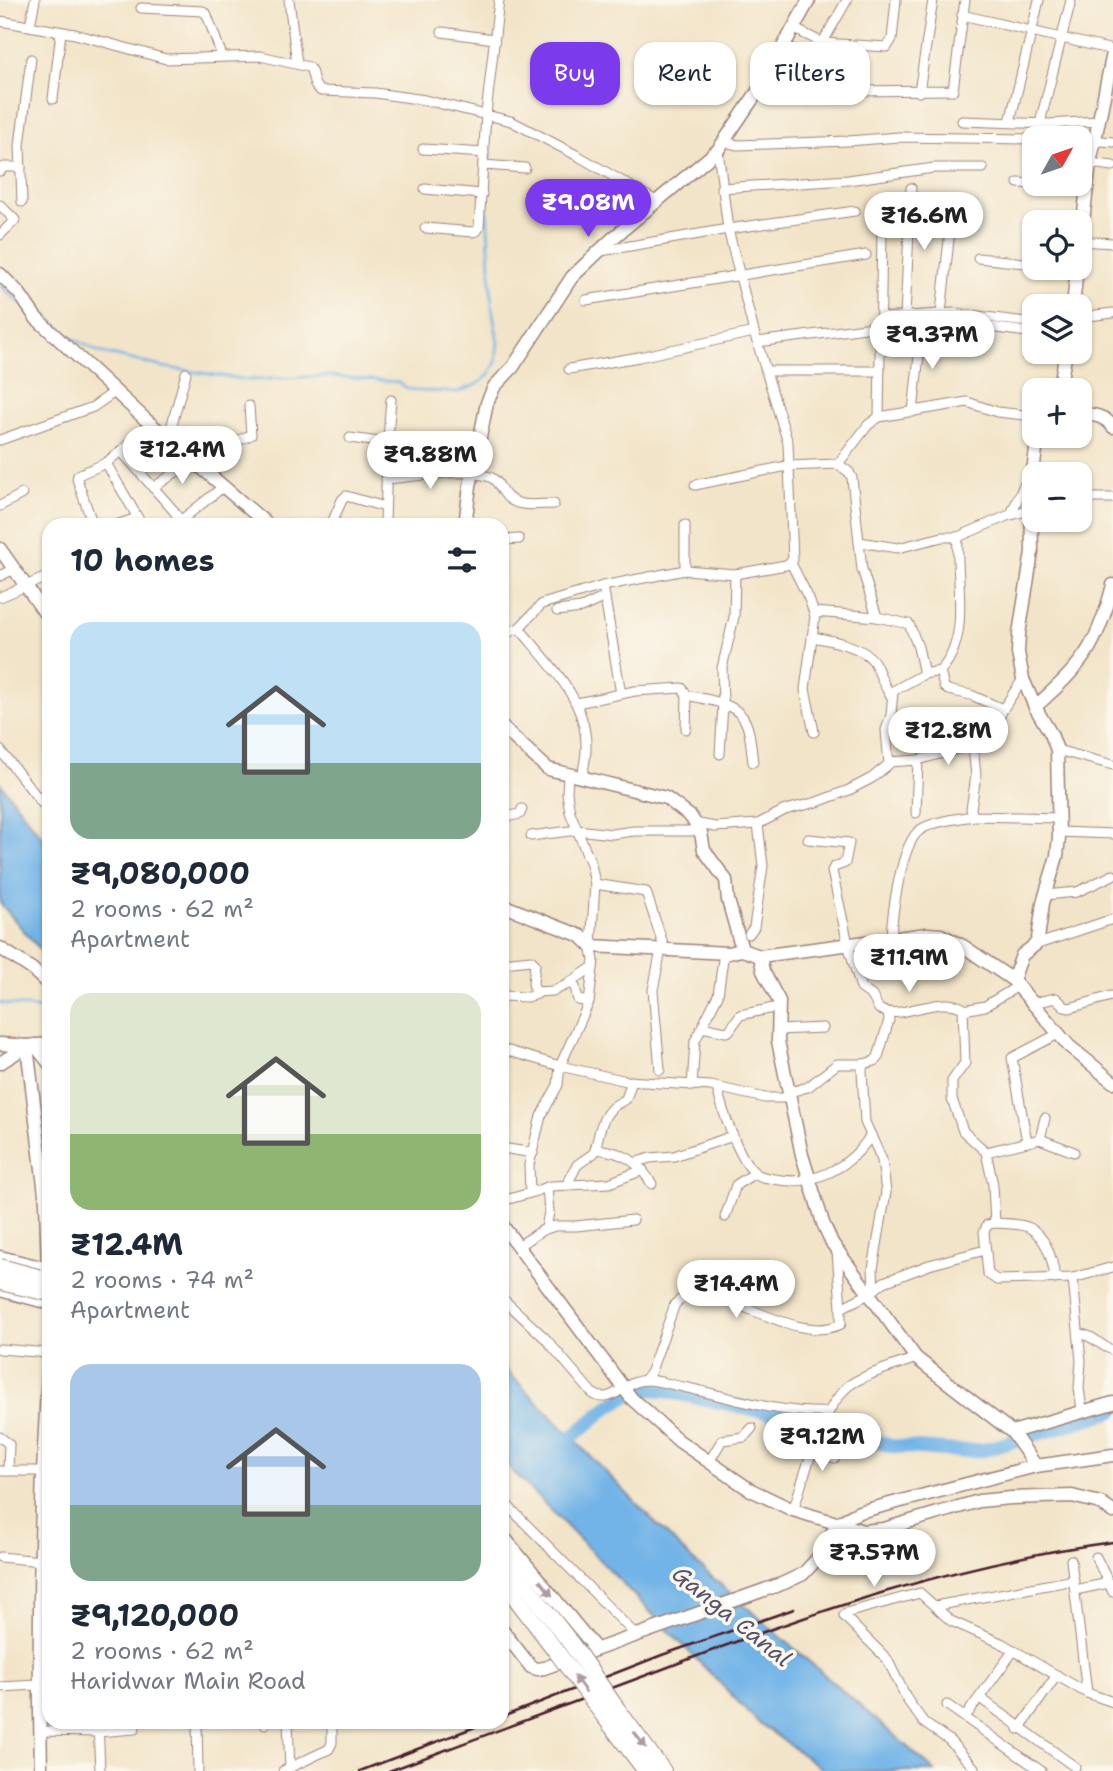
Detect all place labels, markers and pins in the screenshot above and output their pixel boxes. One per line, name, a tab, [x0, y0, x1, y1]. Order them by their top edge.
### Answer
pin: ₹9.08M	[531, 180, 645, 239]
pin: ₹16.6M	[867, 192, 981, 252]
pin: ₹9.37M	[875, 312, 989, 371]
pin: ₹12.4M	[125, 426, 239, 486]
pin: ₹9.88M	[373, 432, 487, 491]
pin: ₹12.8M	[891, 708, 1005, 767]
pin: ₹11.9M	[852, 934, 966, 994]
pin: ₹14.4M	[679, 1260, 793, 1320]
pin: ₹9.12M	[765, 1414, 879, 1473]
pin: ₹7.57M	[817, 1530, 931, 1589]

